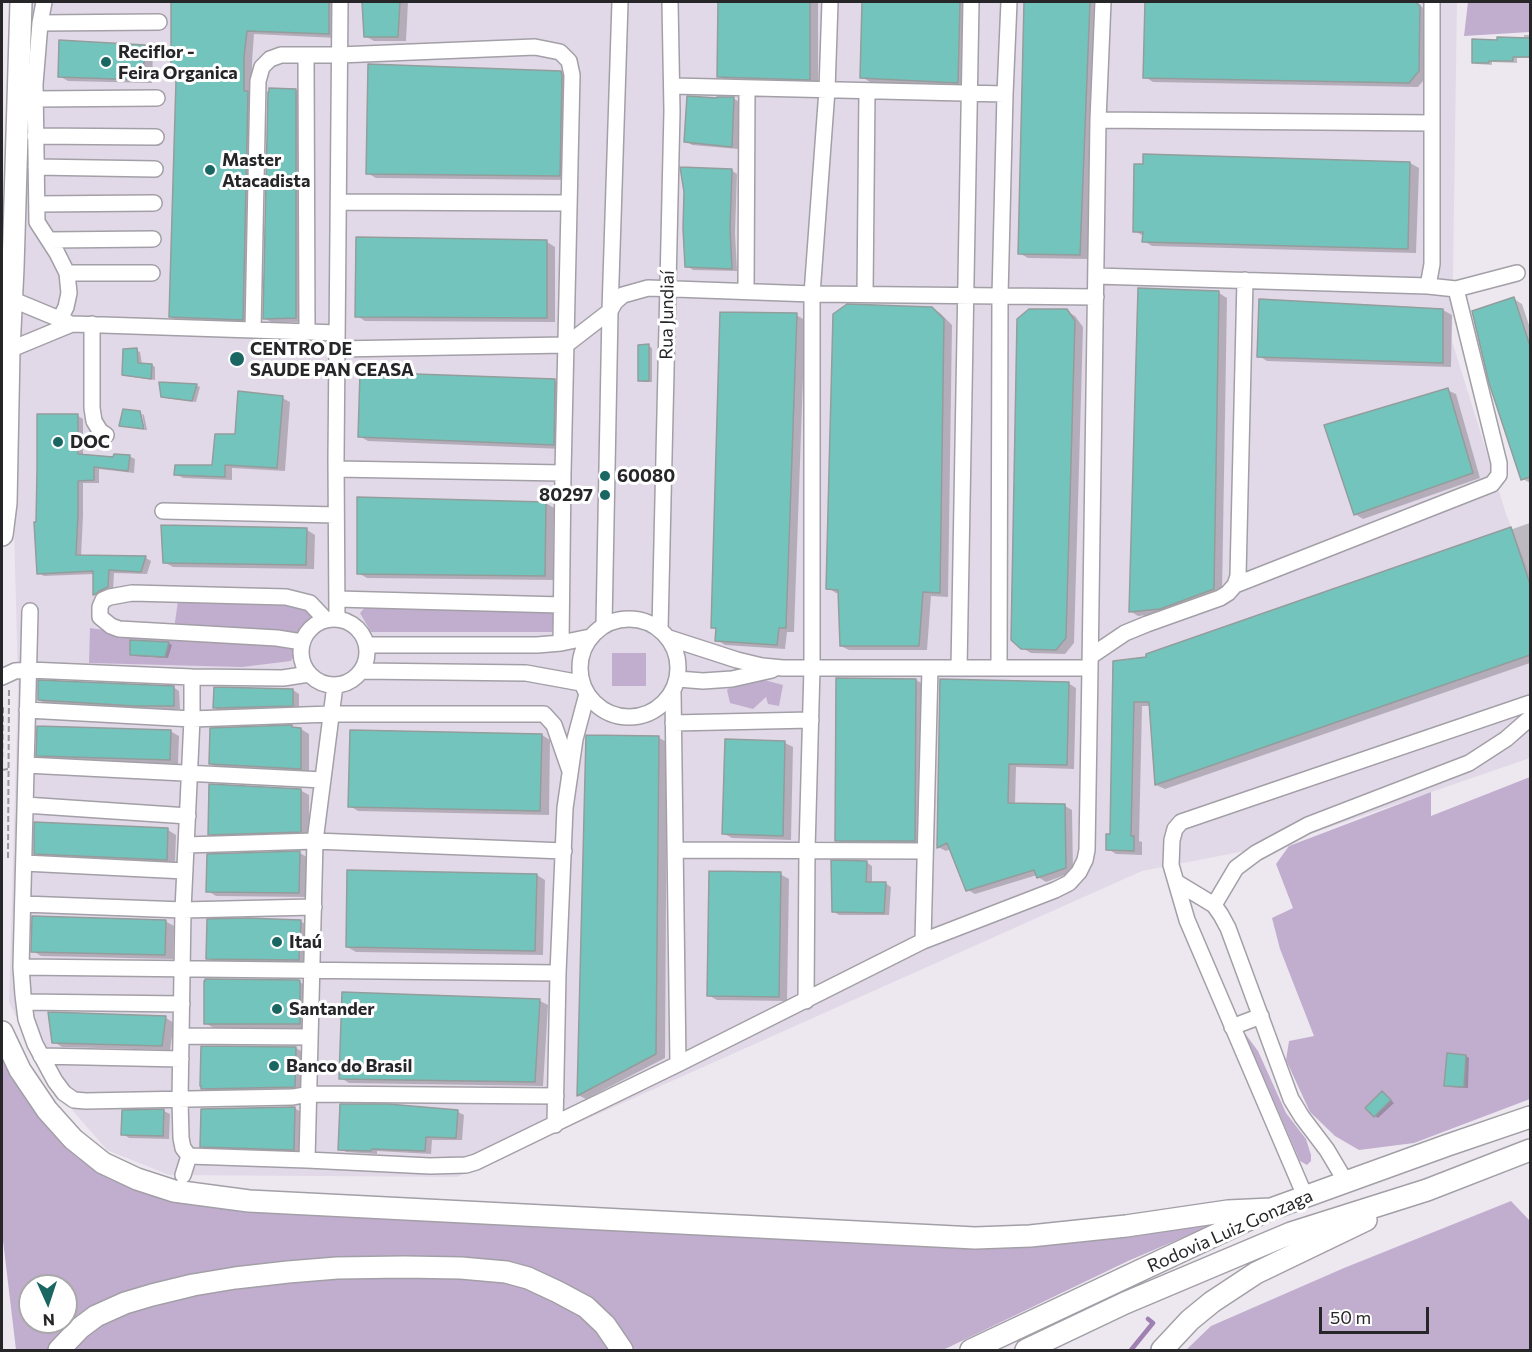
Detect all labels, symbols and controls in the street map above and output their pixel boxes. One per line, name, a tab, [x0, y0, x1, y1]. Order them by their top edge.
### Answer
place label: Reciflor - Feira Organica	[118, 41, 238, 84]
marker: Reciflor - Feira Organica	[99, 55, 113, 69]
place label: Master Atacadista	[222, 149, 310, 192]
marker: Master Atacadista	[203, 163, 217, 177]
street label: Rua Jundiaí	[655, 270, 679, 360]
place label: CENTRO DE SAUDE PAN CEASA	[250, 338, 414, 380]
marker: CENTRO DE SAUDE PAN CEASA	[228, 350, 246, 368]
place label: DOC	[70, 431, 110, 453]
marker: DOC	[51, 435, 65, 449]
place label: 60080	[617, 465, 675, 487]
marker: 60080	[598, 469, 612, 483]
place label: 80297	[539, 484, 593, 506]
marker: 80297	[598, 488, 612, 502]
place label: Itaú	[289, 931, 322, 953]
marker: Itaú	[270, 935, 284, 949]
place label: Santander	[289, 998, 375, 1020]
marker: Santander	[270, 1002, 284, 1016]
place label: Banco do Brasil	[286, 1055, 412, 1077]
marker: Banco do Brasil	[267, 1059, 281, 1073]
street label: Rodovia Luiz Gonzaga	[1144, 1185, 1316, 1277]
north arrow	[18, 1274, 78, 1334]
scale bar	[1322, 1295, 1432, 1333]
text: 50 m	[1330, 1306, 1371, 1328]
text: N	[42, 1311, 55, 1330]

